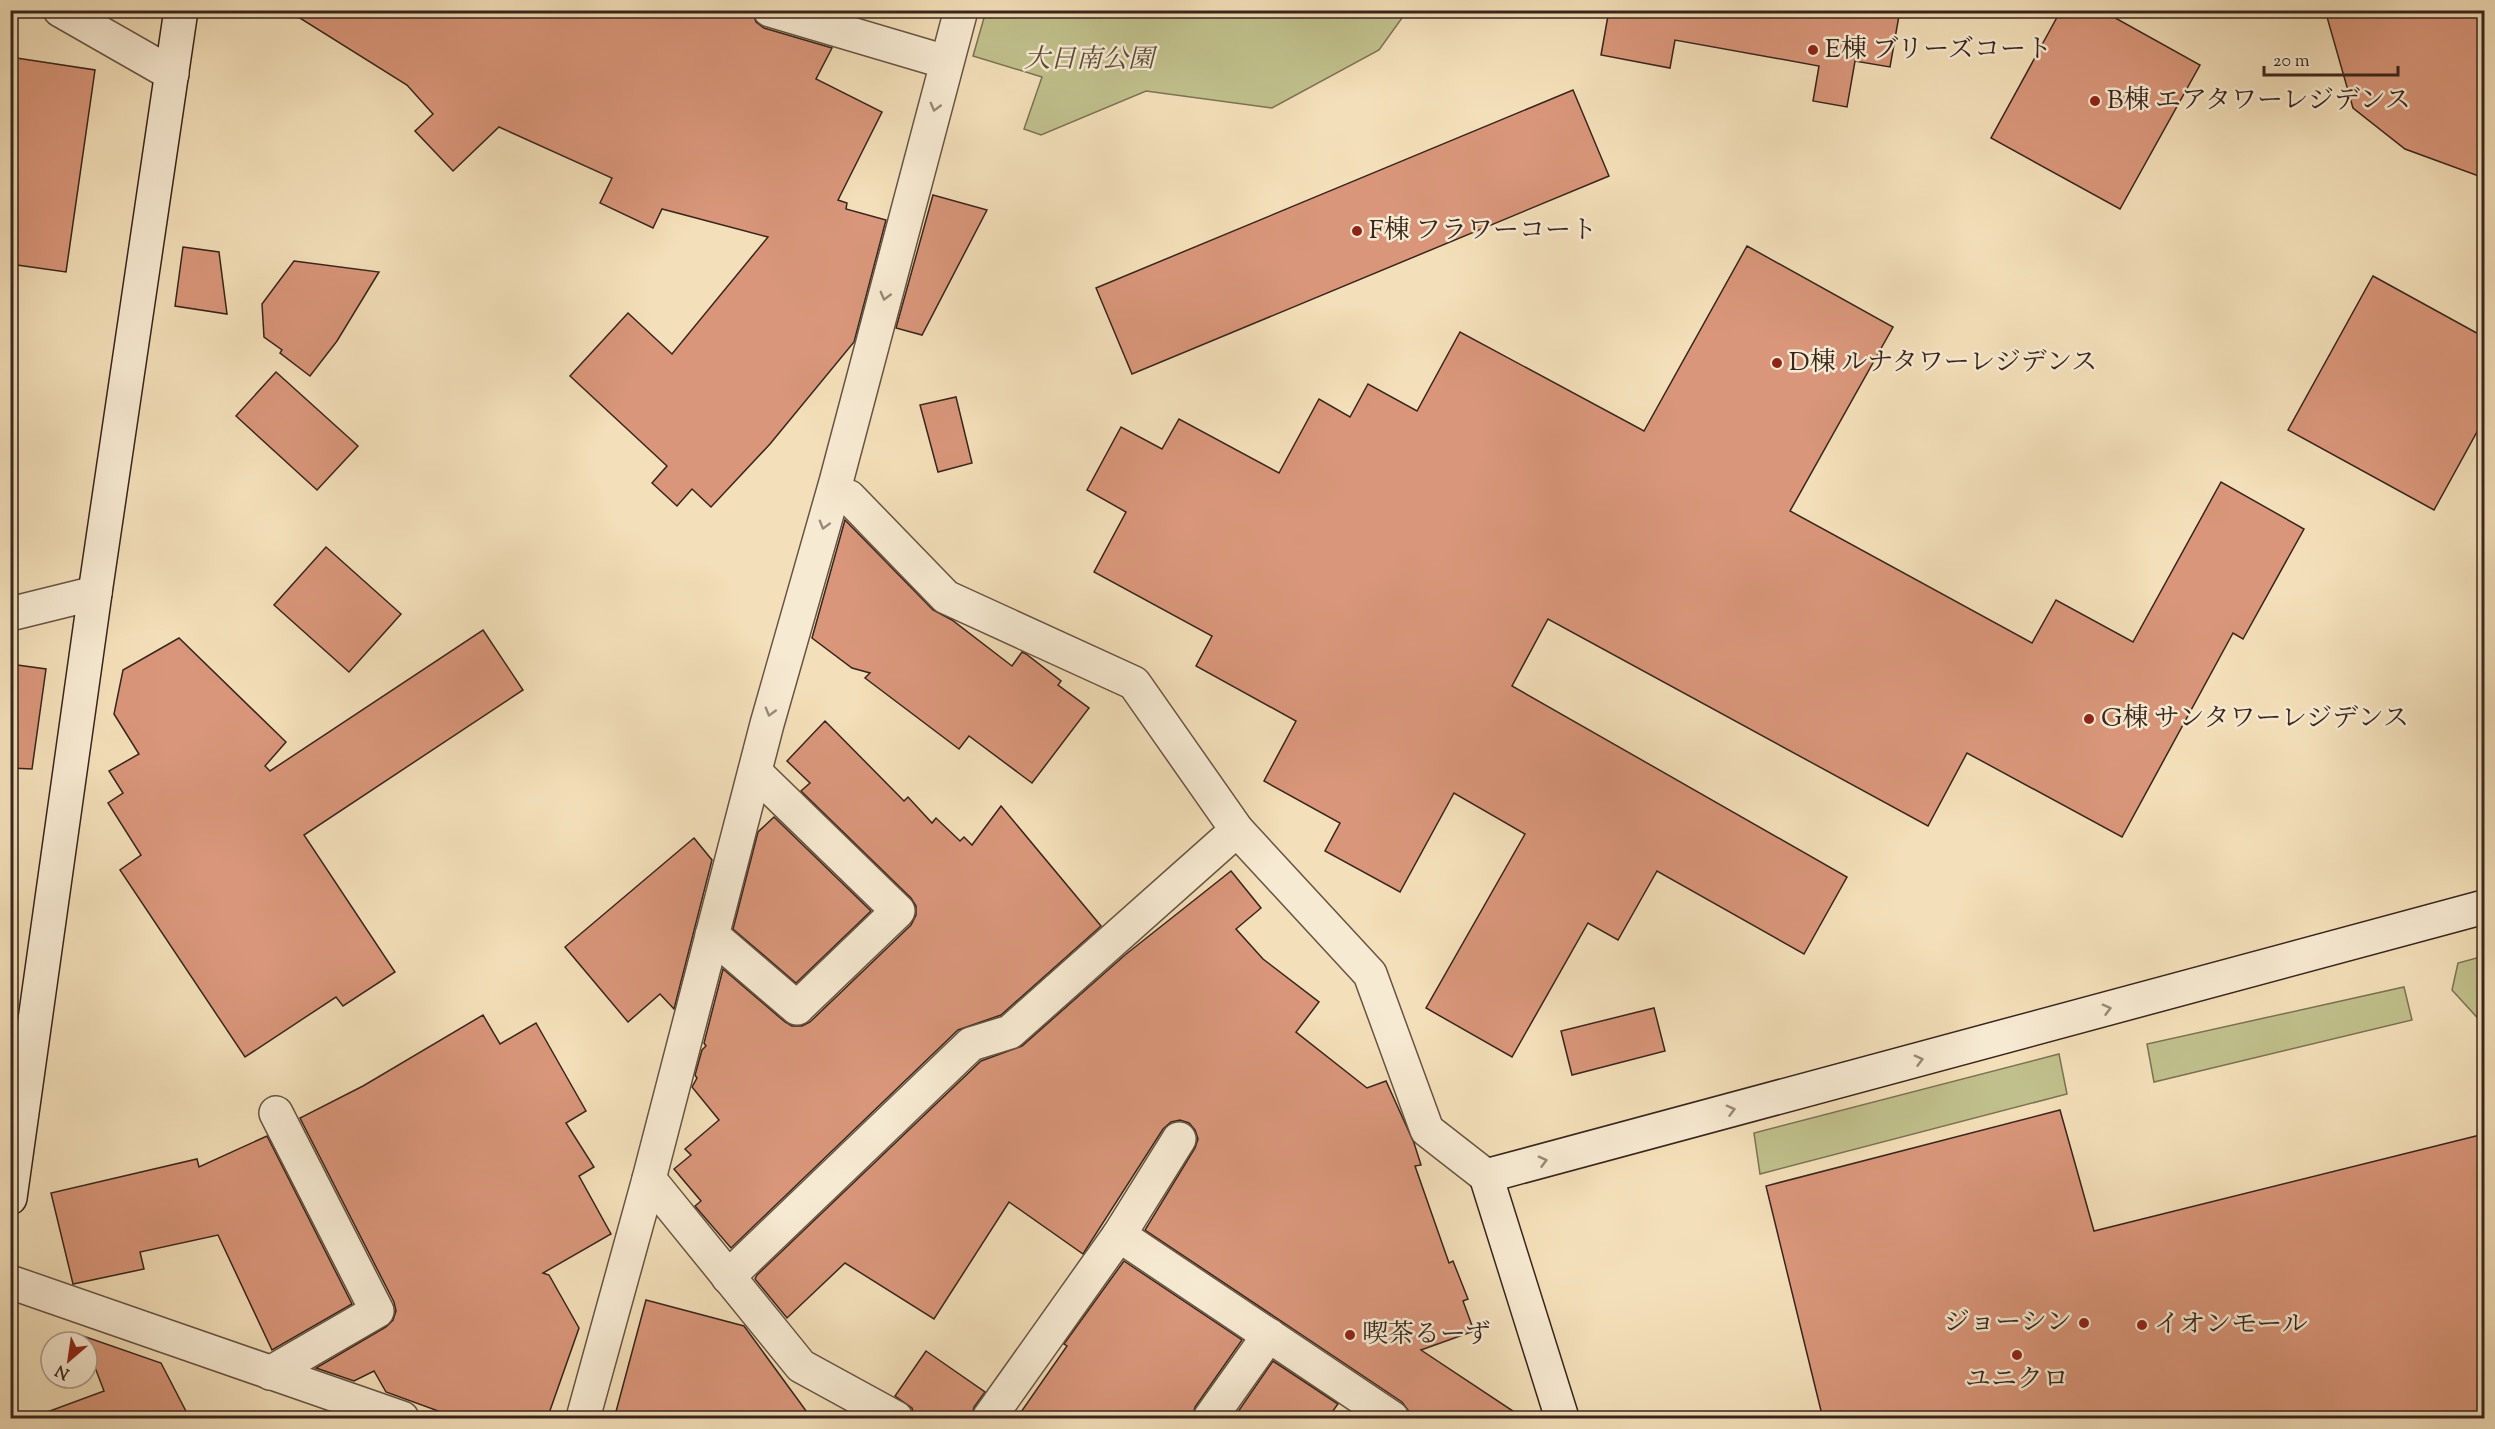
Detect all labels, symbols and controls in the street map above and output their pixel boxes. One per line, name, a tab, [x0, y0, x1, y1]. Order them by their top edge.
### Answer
place label: E棟 ブリーズコート	[1825, 32, 2052, 69]
scale bar	[2264, 39, 2398, 77]
park label: 大日南公園	[1024, 42, 1158, 79]
marker: E棟 ブリーズコート	[1806, 43, 1820, 57]
text: 20 m	[2273, 49, 2310, 75]
place label: B棟 エアタワーレジデンス	[2107, 83, 2411, 120]
marker: B棟 エアタワーレジデンス	[2088, 94, 2102, 108]
one-way arrow	[929, 102, 942, 112]
place label: F棟 フラワーコート	[1369, 213, 1597, 250]
marker: F棟 フラワーコート	[1350, 224, 1364, 238]
one-way arrow	[879, 291, 892, 301]
place label: D棟 ルナタワーレジデンス	[1789, 345, 2097, 382]
marker: D棟 ルナタワーレジデンス	[1770, 356, 1784, 370]
one-way arrow	[818, 520, 831, 530]
place label: G棟 サンタワーレジデンス	[2101, 701, 2409, 738]
one-way arrow	[765, 707, 778, 717]
marker: G棟 サンタワーレジデンス	[2082, 712, 2096, 726]
one-way arrow	[2102, 1004, 2112, 1016]
one-way arrow	[1914, 1054, 1924, 1067]
one-way arrow	[1726, 1105, 1736, 1118]
one-way arrow	[1537, 1156, 1547, 1168]
place label: ジョーシン	[1944, 1305, 2072, 1342]
place label: イオンモール	[2154, 1307, 2308, 1344]
marker: ジョーシン	[2077, 1316, 2091, 1330]
place label: 喫茶るーず	[1362, 1317, 1491, 1354]
marker: イオンモール	[2135, 1318, 2149, 1332]
marker: 喫茶るーず	[1343, 1328, 1357, 1342]
north arrow	[39, 1330, 99, 1390]
marker: ユニクロ	[2010, 1348, 2024, 1362]
text: N	[52, 1358, 74, 1384]
place label: ユニクロ	[1965, 1362, 2069, 1399]

